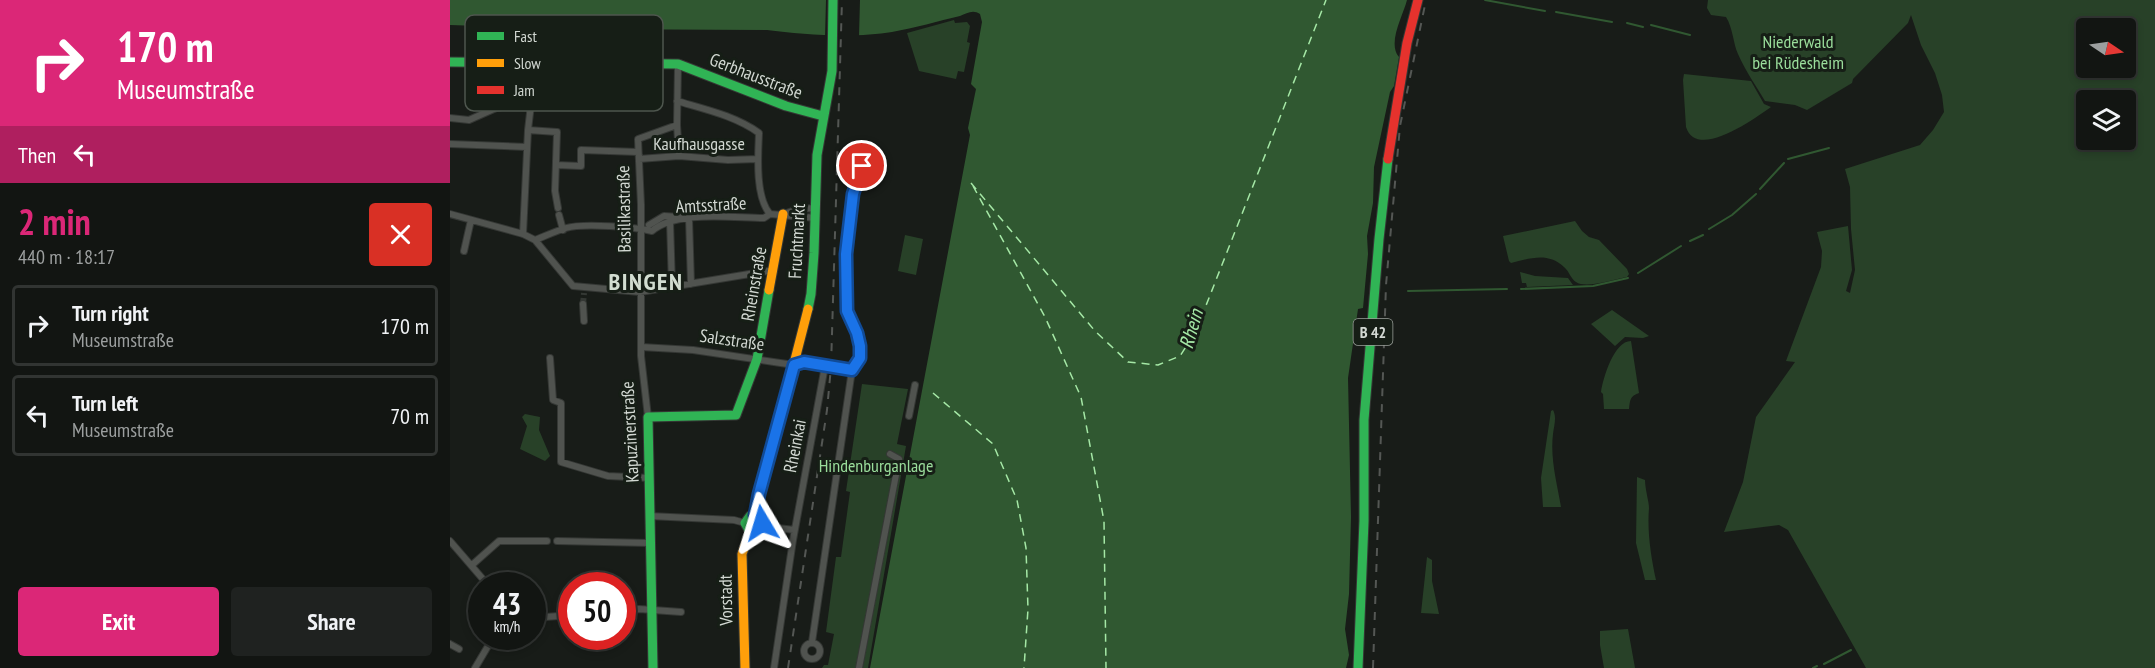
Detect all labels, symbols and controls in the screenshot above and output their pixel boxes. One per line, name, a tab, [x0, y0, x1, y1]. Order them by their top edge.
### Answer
legend	[465, 15, 663, 111]
north arrow	[2076, 18, 2136, 78]
map controls	[2076, 18, 2136, 150]
text: 170 m	[117, 19, 214, 74]
icon: right	[18, 24, 96, 102]
text: Fast	[514, 26, 537, 46]
park label: Niederwald bei Rüdesheim	[1752, 30, 1844, 74]
street label: Gerbhausstraße	[707, 47, 806, 104]
text: Slow	[514, 53, 541, 73]
text: Museumstraße	[117, 72, 255, 106]
text: Jam	[513, 80, 535, 100]
button: layers	[2076, 90, 2136, 150]
street label: Kaufhausgasse	[653, 132, 745, 155]
icon: left	[68, 138, 101, 171]
pin	[836, 140, 887, 191]
text: Then	[18, 141, 56, 169]
icon: arrive	[845, 149, 878, 182]
street label: Basilikastraße	[611, 165, 636, 253]
street label: Amtsstraße	[675, 191, 747, 218]
text: 2 min	[18, 198, 91, 245]
button: close	[369, 203, 432, 266]
street label: Fruchtmarkt	[783, 203, 810, 279]
text: 440 m · 18:17	[18, 244, 115, 270]
street label: Rheinstraße	[736, 245, 771, 323]
district label: BINGEN	[609, 266, 683, 297]
text: Turn right	[72, 299, 149, 327]
water label: Rhein	[1173, 305, 1209, 352]
icon: right	[21, 309, 54, 342]
text: 170 m	[380, 312, 429, 340]
road number: B 42	[1354, 319, 1392, 345]
street label: Salzstraße	[698, 324, 766, 355]
text: Museumstraße	[72, 327, 174, 353]
street label: Kapuzinerstraße	[615, 381, 644, 483]
text: Turn left	[72, 389, 138, 417]
icon: left	[21, 399, 54, 432]
text: 70 m	[390, 402, 429, 430]
text: Museumstraße	[72, 417, 174, 443]
street label: Rheinkai	[778, 417, 811, 475]
park label: Hindenburganlage	[819, 454, 933, 477]
position arrow	[730, 491, 794, 555]
speed limit sign: 50	[558, 572, 636, 650]
street label: Vorstadt	[714, 574, 737, 627]
text: 43	[493, 584, 521, 623]
button: Exit	[18, 587, 219, 656]
button: Share	[231, 587, 432, 656]
text: km/h	[494, 617, 520, 636]

